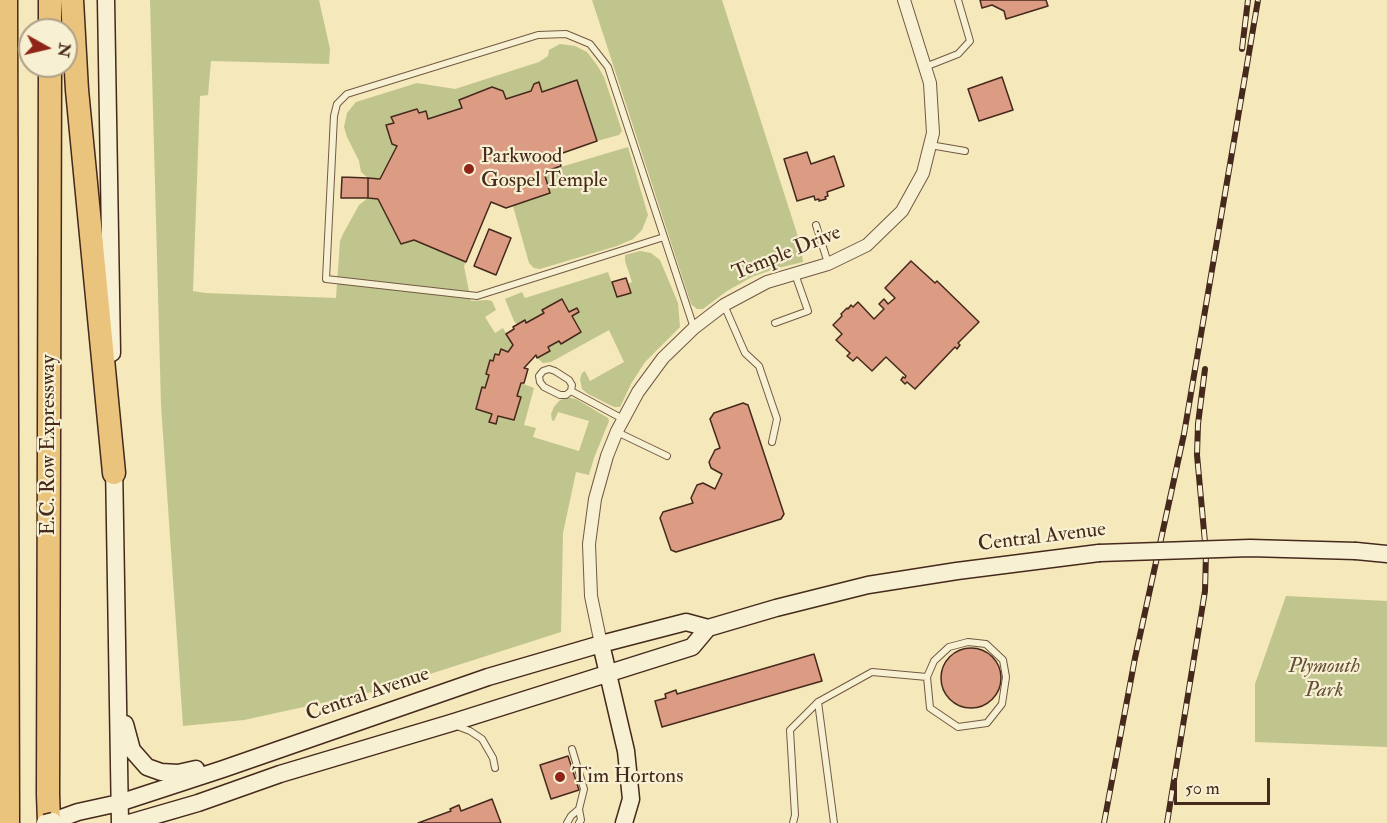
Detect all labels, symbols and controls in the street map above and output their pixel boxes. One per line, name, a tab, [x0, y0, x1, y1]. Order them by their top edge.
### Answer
north arrow	[18, 18, 78, 78]
text: N	[53, 42, 75, 59]
place label: Parkwood Gospel Temple	[481, 144, 608, 194]
marker: Parkwood Gospel Temple	[462, 162, 476, 176]
street label: Temple Drive	[729, 221, 845, 287]
street label: E.C. Row Expressway	[36, 354, 62, 536]
street label: Central Avenue	[977, 518, 1107, 558]
park label: Plymouth Park	[1288, 654, 1360, 704]
street label: Central Avenue	[303, 662, 433, 728]
place label: Tim Hortons	[572, 764, 683, 790]
scale bar	[1177, 766, 1273, 804]
marker: Tim Hortons	[553, 770, 567, 784]
text: 50 m	[1185, 777, 1220, 800]

